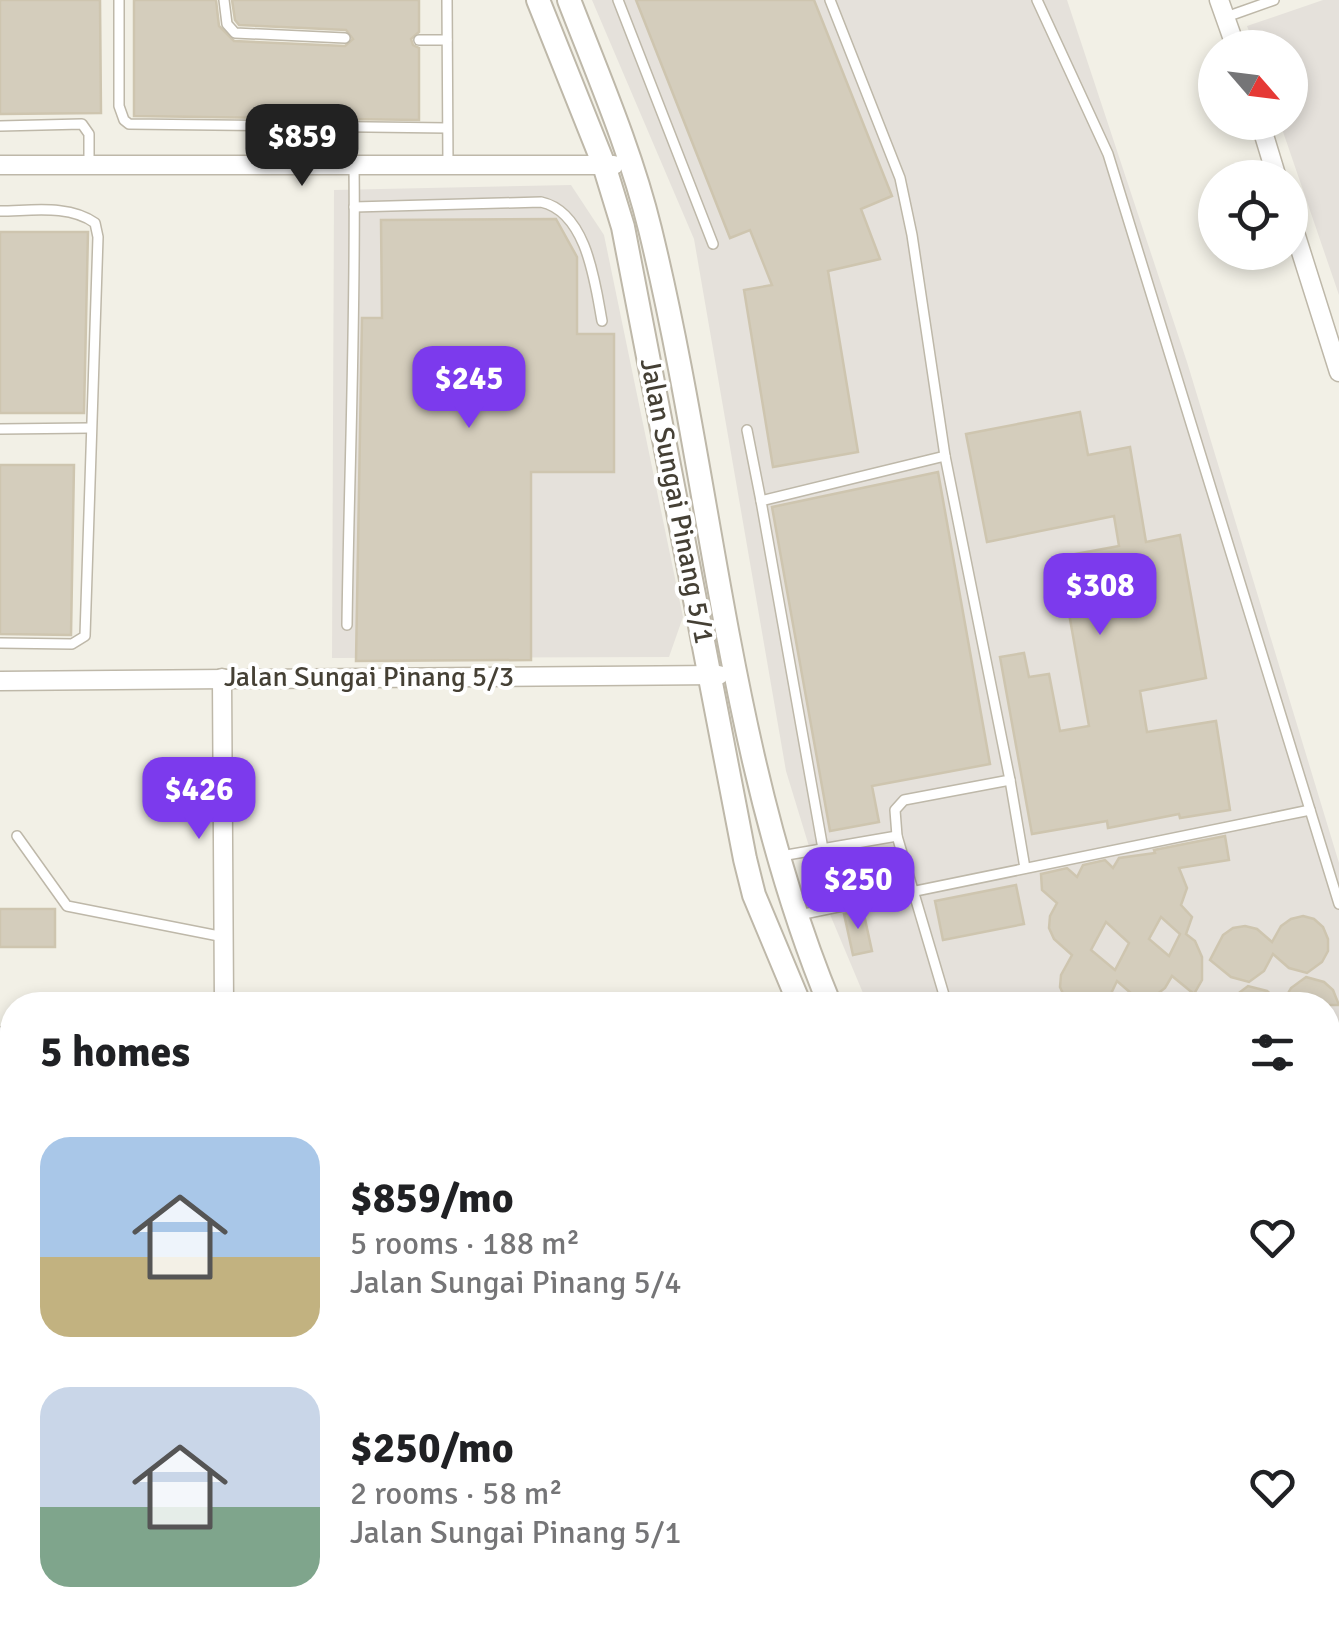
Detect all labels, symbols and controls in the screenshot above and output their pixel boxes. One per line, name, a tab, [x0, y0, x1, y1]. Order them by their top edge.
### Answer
north arrow	[1198, 30, 1308, 140]
map controls	[1198, 30, 1308, 270]
pin: $859	[243, 104, 361, 189]
text: $859	[267, 117, 337, 156]
button: locate	[1198, 160, 1308, 270]
pin: $245	[410, 346, 528, 431]
street label: Jalan Sungai Pinang 5/1	[633, 355, 721, 647]
text: $245	[434, 359, 504, 398]
pin: $308	[1041, 553, 1159, 638]
text: $308	[1065, 566, 1135, 605]
street label: Jalan Sungai Pinang 5/3	[224, 660, 514, 694]
pin: $426	[140, 757, 258, 842]
text: $426	[164, 770, 234, 809]
pin: $250	[799, 847, 917, 932]
text: $250	[823, 860, 893, 899]
icon: filters	[1245, 1025, 1300, 1080]
text: 5 homes	[40, 1027, 190, 1078]
text: $859/mo	[350, 1173, 514, 1224]
icon: home	[120, 1177, 240, 1297]
icon: heart	[1245, 1210, 1300, 1265]
text: 5 rooms · 188 m²	[350, 1224, 580, 1263]
text: Jalan Sungai Pinang 5/4	[350, 1263, 682, 1302]
text: $250/mo	[350, 1423, 514, 1474]
icon: home	[120, 1427, 240, 1547]
icon: heart	[1245, 1460, 1300, 1515]
text: 2 rooms · 58 m²	[350, 1474, 563, 1513]
text: Jalan Sungai Pinang 5/1	[350, 1513, 682, 1552]

